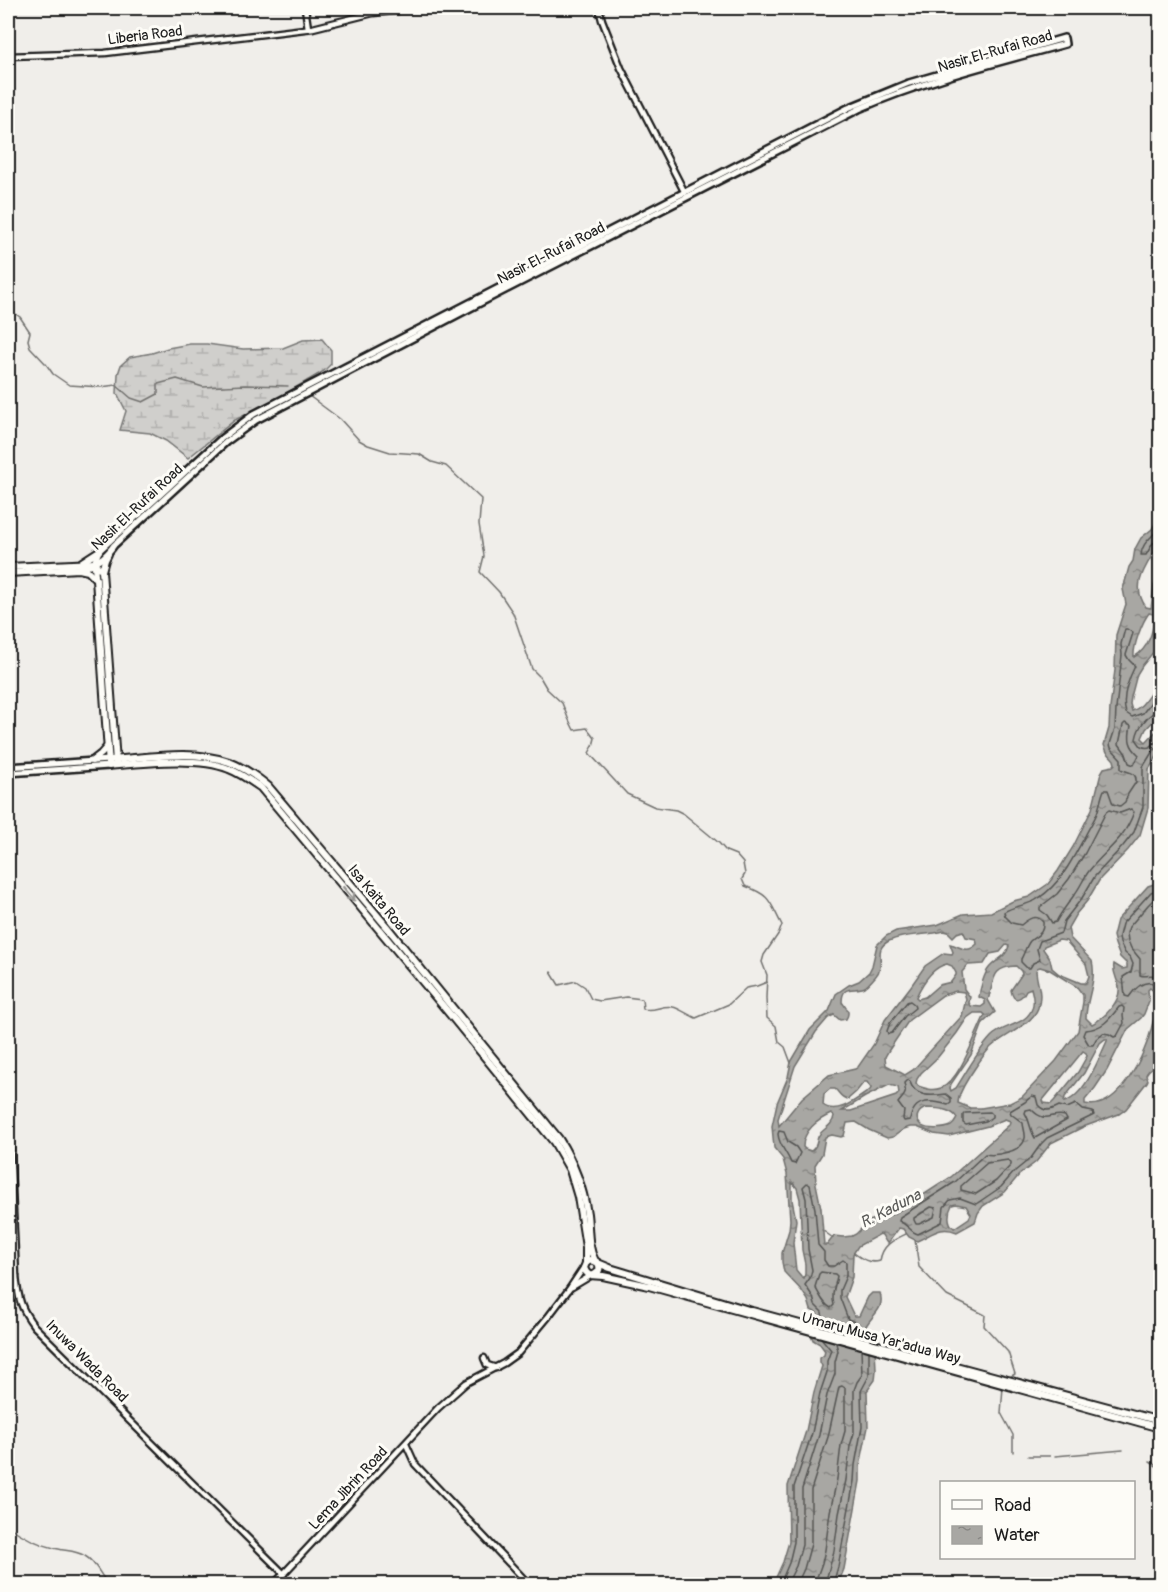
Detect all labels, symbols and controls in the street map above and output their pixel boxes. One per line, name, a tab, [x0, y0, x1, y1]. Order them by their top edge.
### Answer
street label: Liberia Road	[107, 21, 184, 50]
street label: Nasir El-Rufai Road	[936, 26, 1055, 77]
street label: Nasir El-Rufai Road	[494, 218, 608, 289]
street label: Nasir El-Rufai Road	[88, 460, 187, 555]
street label: Isa Kaita Road	[343, 861, 414, 940]
one-way arrow	[343, 886, 356, 902]
water label: R. Kaduna	[857, 1184, 926, 1233]
street label: Umaru Musa Yar'adua Way	[800, 1308, 963, 1369]
street label: Inuwa Wada Road	[41, 1316, 132, 1407]
street label: Lema Jibrin Road	[305, 1443, 392, 1534]
legend	[940, 1481, 1135, 1559]
text: Road	[994, 1494, 1031, 1517]
text: Water	[994, 1524, 1040, 1547]

